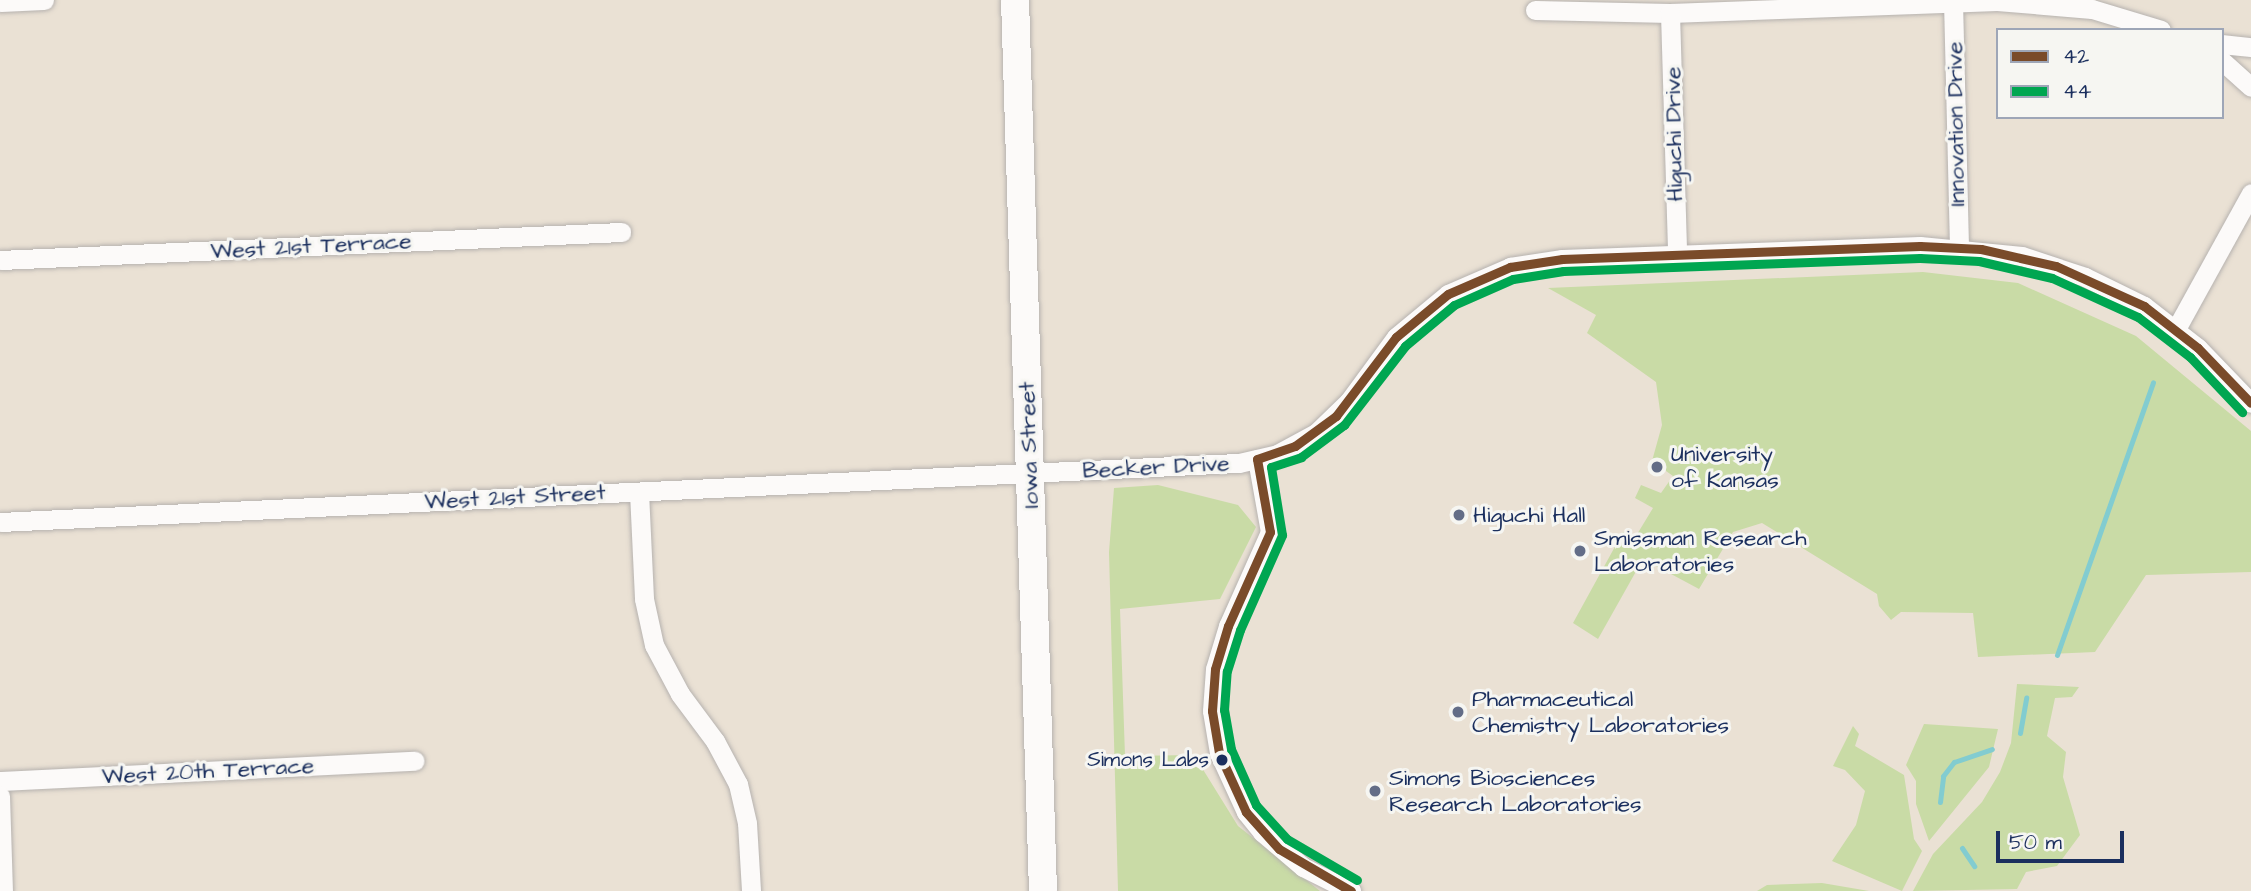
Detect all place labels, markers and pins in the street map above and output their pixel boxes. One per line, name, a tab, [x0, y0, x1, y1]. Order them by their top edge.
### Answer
place label: University of Kansas	[1671, 440, 1779, 494]
marker: University of Kansas	[1649, 459, 1665, 475]
place label: Higuchi Hall	[1473, 501, 1585, 529]
marker: Higuchi Hall	[1451, 507, 1467, 523]
place label: Smissman Research Laboratories	[1594, 524, 1807, 578]
marker: Smissman Research Laboratories	[1572, 543, 1588, 559]
place label: Pharmaceutical Chemistry Laboratories	[1472, 685, 1729, 739]
marker: Pharmaceutical Chemistry Laboratories	[1450, 704, 1466, 720]
place label: Simons Labs	[1087, 747, 1209, 773]
marker: Simons Labs	[1215, 753, 1229, 767]
place label: Simons Biosciences Research Laboratories	[1389, 764, 1642, 818]
marker: Simons Biosciences Research Laboratories	[1367, 783, 1383, 799]

